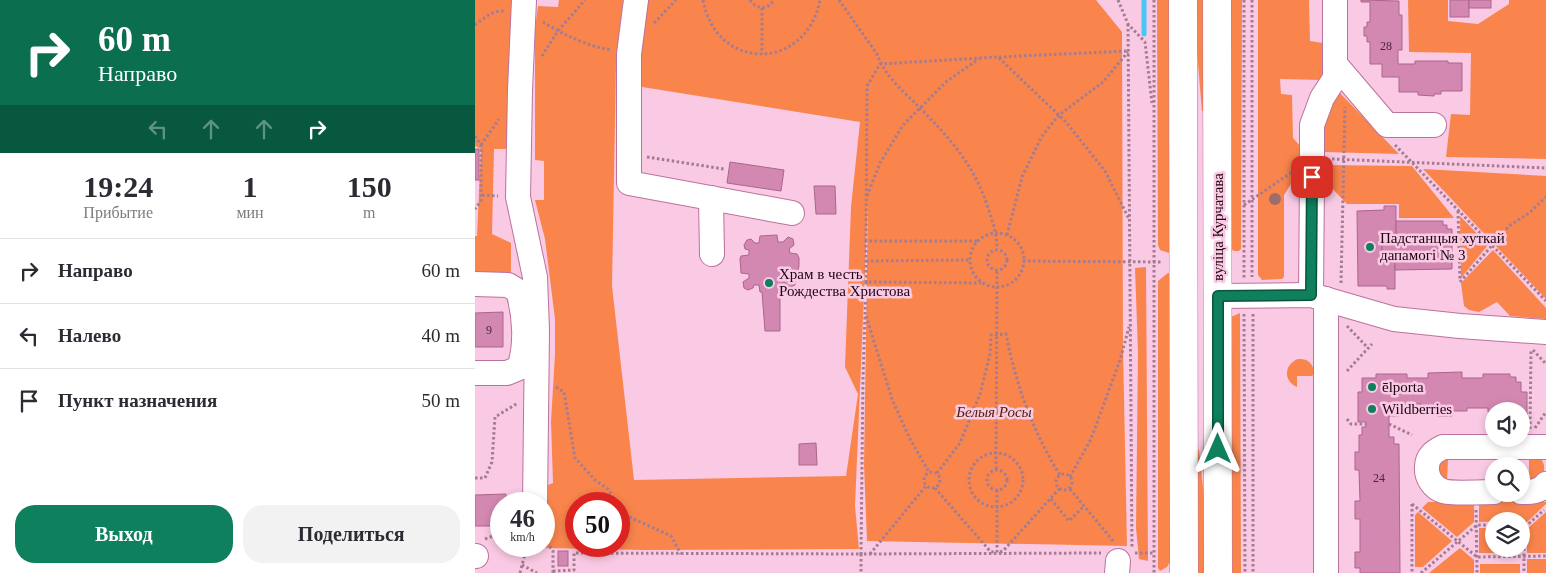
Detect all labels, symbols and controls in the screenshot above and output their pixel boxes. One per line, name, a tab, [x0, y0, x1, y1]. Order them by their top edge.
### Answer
icon: right	[15, 20, 80, 85]
text: 60 m	[98, 20, 171, 59]
house number: 28	[1380, 39, 1392, 53]
text: Направо	[98, 61, 177, 86]
icon: left	[144, 115, 172, 143]
icon: ahead	[197, 115, 225, 143]
icon: ahead	[250, 115, 278, 143]
icon: right	[303, 115, 331, 143]
pin	[1291, 156, 1333, 198]
icon: arrive	[1298, 163, 1326, 191]
text: 19:24	[83, 170, 153, 203]
text: 1	[243, 170, 258, 203]
text: 150	[347, 170, 392, 203]
street label: вуліца Курчатава	[1210, 173, 1226, 281]
text: Прибытие	[83, 204, 153, 221]
text: мин	[236, 204, 264, 221]
text: m	[363, 204, 376, 221]
place label: Падстанцыя хуткай дапамогі № 3	[1380, 230, 1505, 263]
marker: Падстанцыя хуткай дапамогі № 3	[1364, 241, 1376, 253]
icon: right	[15, 257, 43, 285]
text: Направо	[58, 260, 133, 281]
text: 60 m	[421, 260, 460, 281]
place label: Храм в честь Рождества Христова	[779, 266, 910, 299]
marker: Храм в честь Рождества Христова	[763, 277, 775, 289]
icon: left	[15, 322, 43, 350]
house number: 9	[486, 323, 492, 337]
text: Налево	[58, 325, 121, 346]
text: 40 m	[421, 325, 460, 346]
place label: ēlporta	[1382, 379, 1424, 395]
marker: ēlporta	[1366, 381, 1378, 393]
icon: arrive	[15, 387, 43, 415]
text: Пункт назначения	[58, 390, 217, 411]
text: 50 m	[421, 390, 460, 411]
place label: Wildberries	[1382, 401, 1452, 417]
map controls	[1485, 402, 1530, 557]
button: sound	[1485, 402, 1530, 447]
marker: Wildberries	[1366, 403, 1378, 415]
park label: Белыя Росы	[955, 404, 1032, 420]
position arrow	[1191, 422, 1243, 474]
button: search	[1485, 457, 1530, 502]
house number: 24	[1373, 471, 1385, 485]
speed limit sign: 50	[565, 492, 630, 557]
button: Выход	[15, 505, 233, 563]
button: Поделиться	[243, 505, 460, 563]
text: 46	[510, 505, 535, 532]
button: layers	[1485, 512, 1530, 557]
text: km/h	[510, 530, 535, 544]

